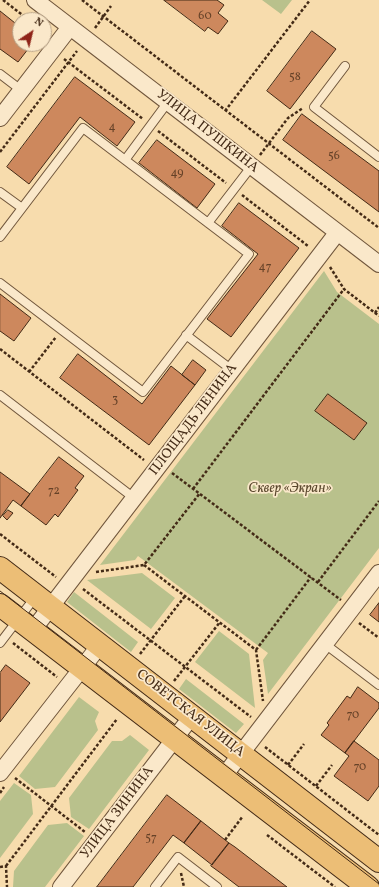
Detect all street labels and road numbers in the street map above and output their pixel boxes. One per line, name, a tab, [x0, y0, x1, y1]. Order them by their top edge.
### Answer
street label: УЛИЦА ПУШКИНА	[152, 87, 262, 177]
street label: ПЛОЩАДЬ ЛЕНИНА	[146, 361, 242, 479]
street label: СОВЕТСКАЯ УЛИЦА	[133, 667, 247, 761]
street label: УЛИЦА ЗИНИНА	[78, 764, 158, 862]

